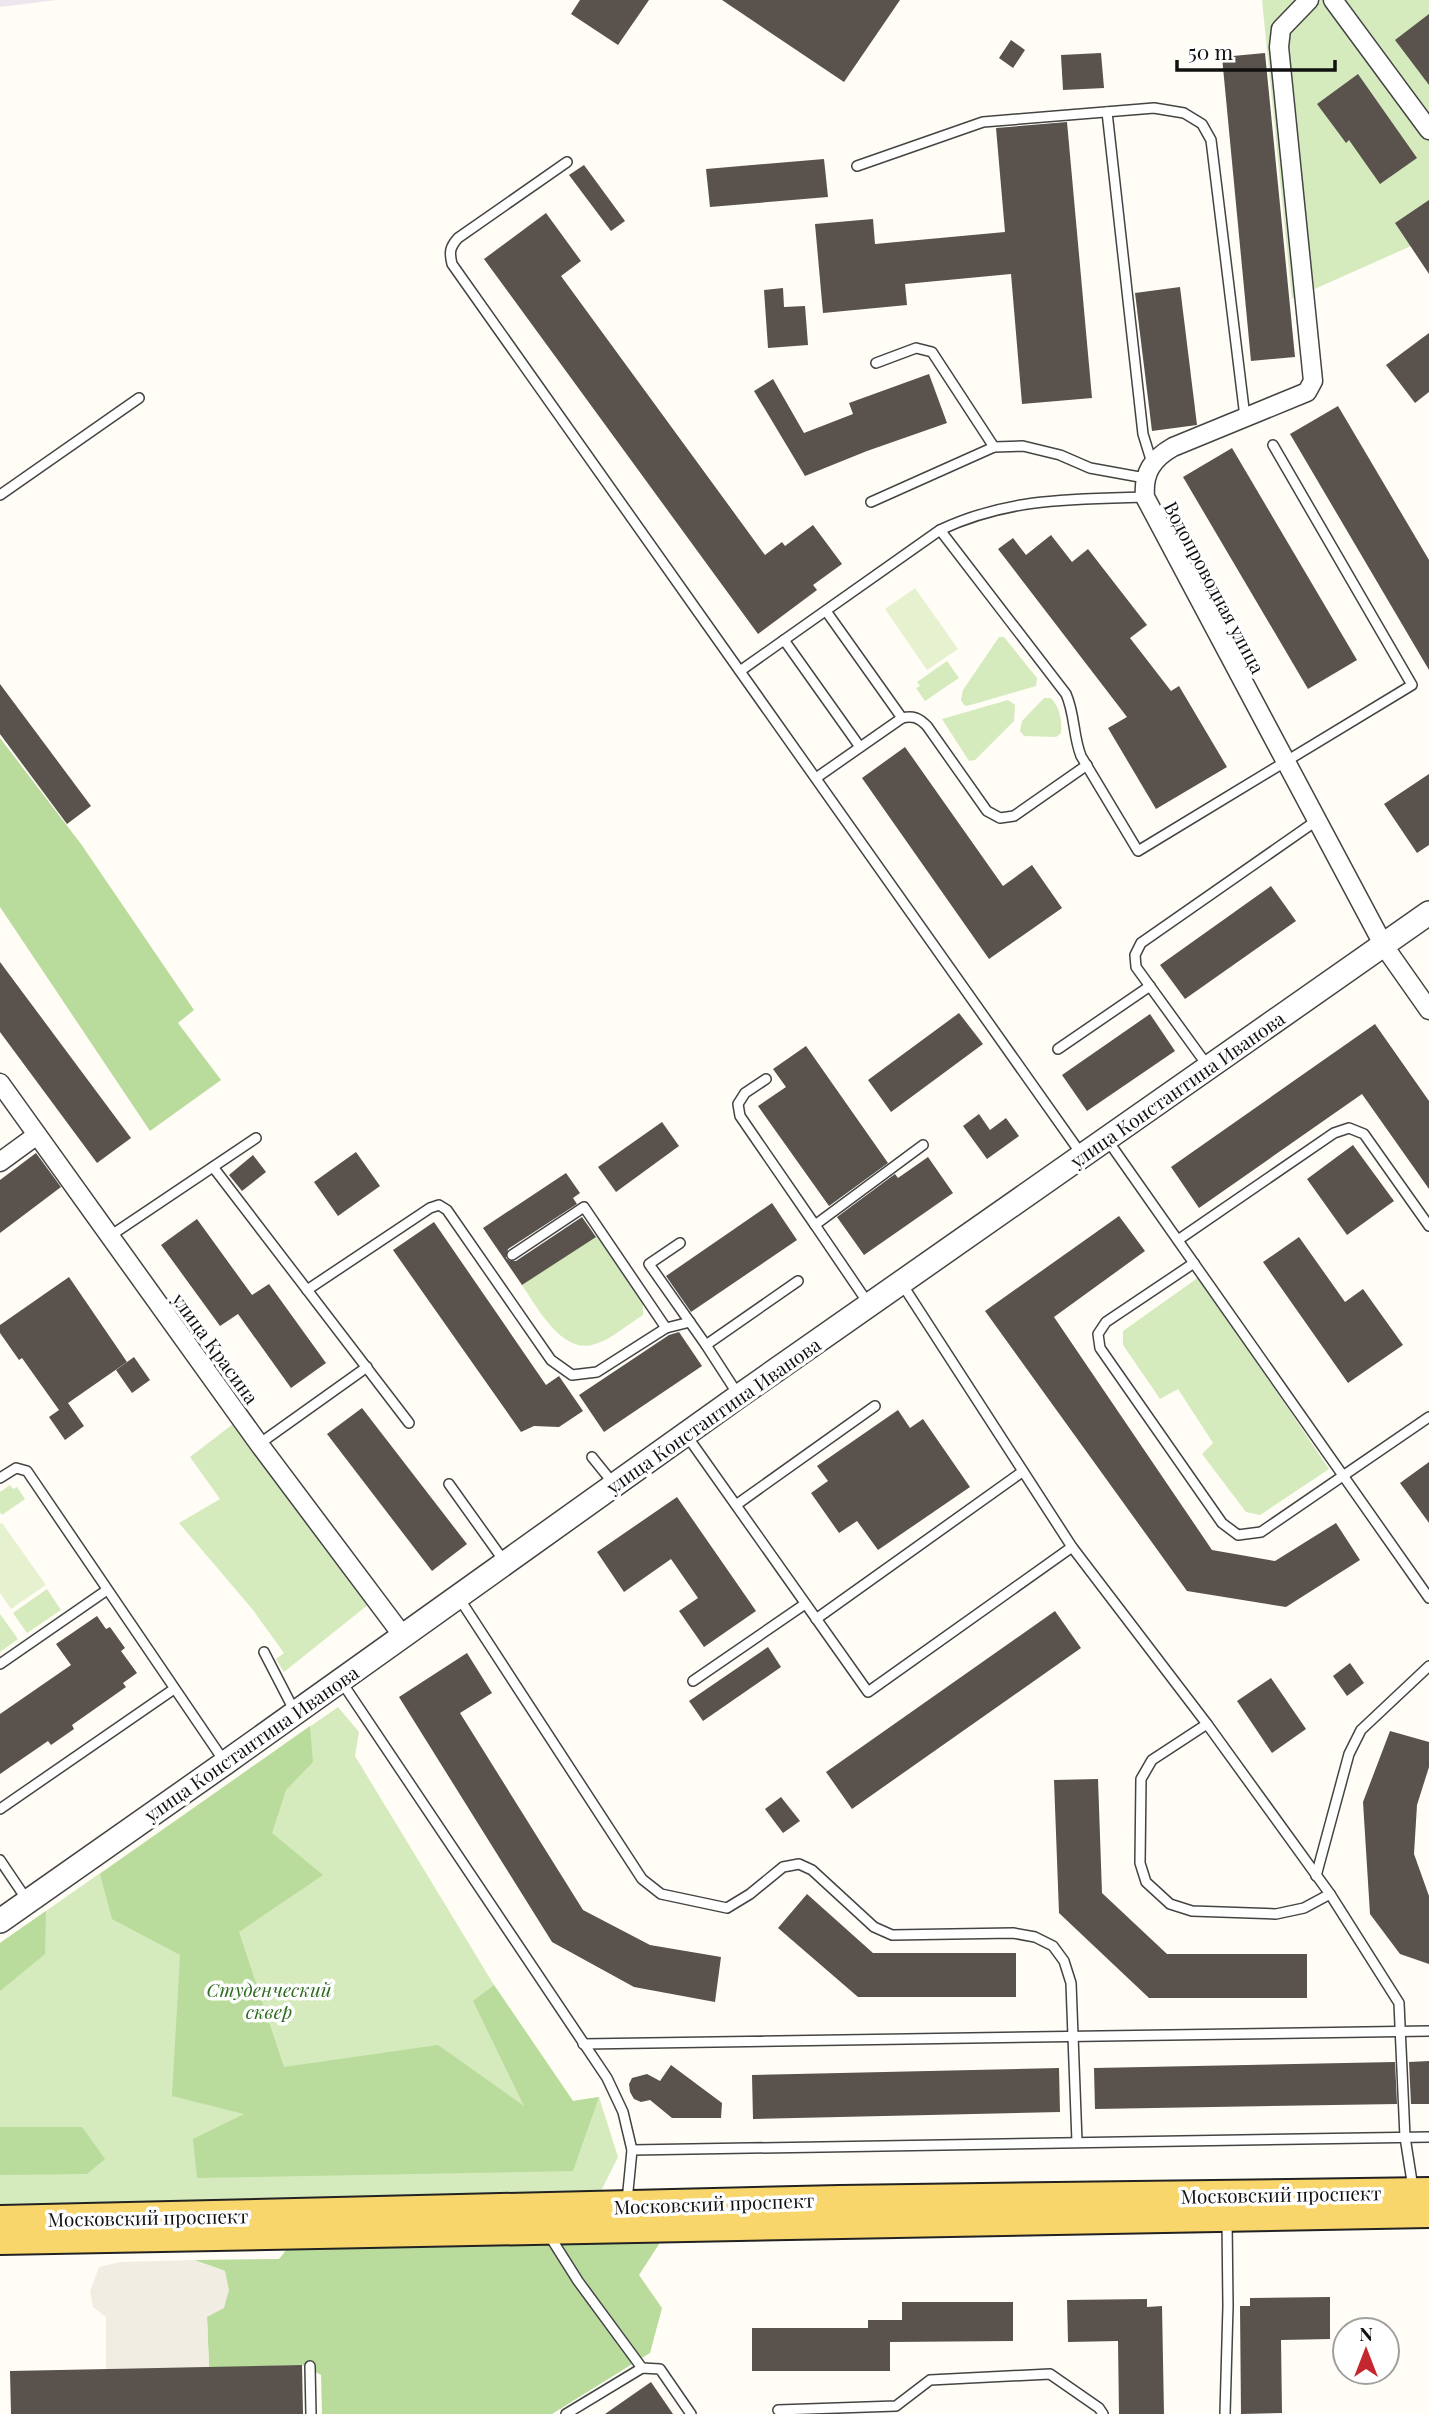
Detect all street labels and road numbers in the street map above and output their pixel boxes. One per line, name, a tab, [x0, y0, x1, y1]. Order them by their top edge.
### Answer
street label: Водопроводная улица	[1159, 496, 1272, 678]
street label: улица Константина Иванова	[1064, 1005, 1290, 1174]
street label: улица Красина	[166, 1286, 265, 1409]
street label: улица Константина Иванова	[600, 1331, 826, 1500]
street label: улица Константина Иванова	[138, 1659, 364, 1828]
street label: Московский проспект	[1180, 2179, 1382, 2209]
street label: Московский проспект	[613, 2187, 815, 2219]
street label: Московский проспект	[47, 2202, 249, 2232]

